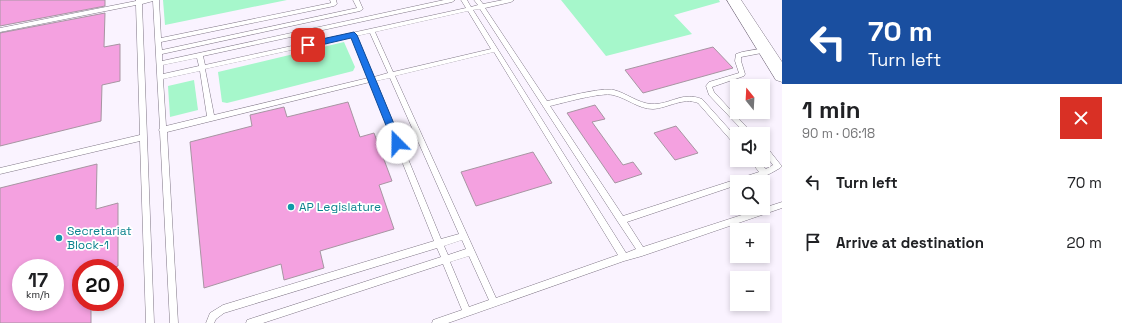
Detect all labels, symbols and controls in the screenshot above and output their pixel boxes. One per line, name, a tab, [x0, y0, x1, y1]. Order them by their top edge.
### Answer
text: 70 m	[868, 13, 933, 49]
icon: left	[802, 16, 854, 68]
pin	[291, 28, 325, 62]
icon: arrive	[297, 34, 319, 56]
text: Turn left	[868, 48, 941, 71]
north arrow	[730, 79, 770, 119]
map controls	[730, 79, 770, 311]
text: 1 min	[802, 94, 861, 125]
button: close	[1060, 97, 1102, 139]
position arrow	[376, 122, 418, 164]
text: 90 m · 06:18	[802, 125, 875, 142]
button: sound	[730, 127, 770, 167]
icon: left	[802, 171, 824, 193]
text: Turn left	[836, 173, 898, 192]
text: 70 m	[1067, 173, 1102, 192]
button: search	[730, 175, 770, 215]
place label: AP Legislature	[299, 199, 381, 215]
marker: AP Legislature	[286, 202, 296, 212]
place label: Secretariat Block-1	[67, 223, 132, 253]
button: +	[730, 223, 770, 263]
icon: arrive	[802, 231, 824, 253]
marker: Secretariat Block-1	[54, 233, 64, 243]
text: Arrive at destination	[836, 233, 984, 252]
text: 20 m	[1067, 233, 1102, 252]
speed limit sign: 20	[72, 259, 124, 311]
text: 17	[28, 267, 48, 293]
button: −	[730, 271, 770, 311]
text: km/h	[26, 288, 50, 301]

